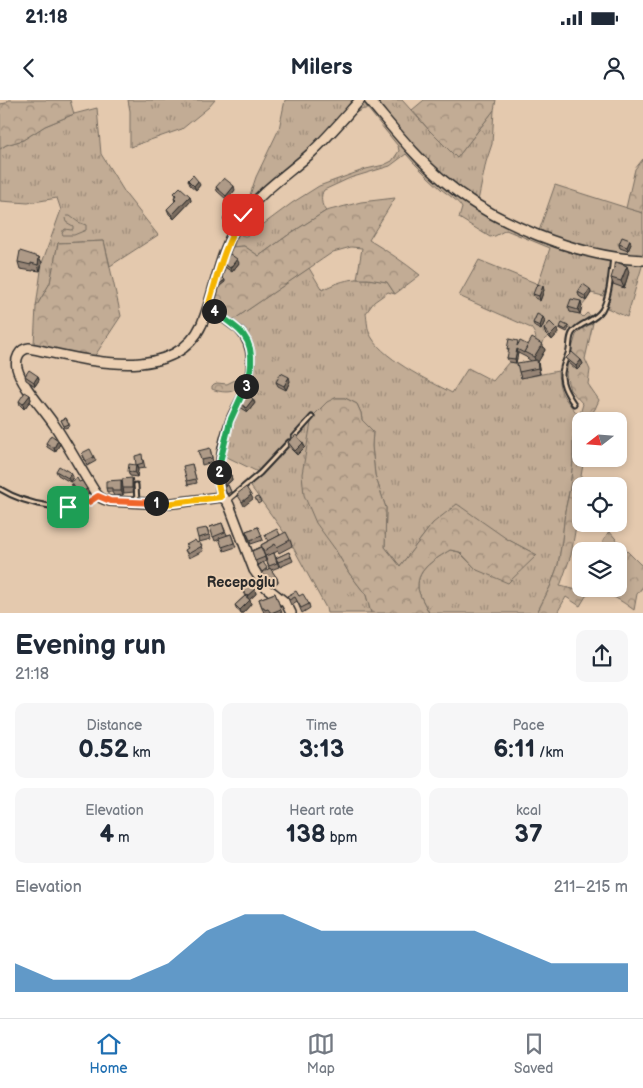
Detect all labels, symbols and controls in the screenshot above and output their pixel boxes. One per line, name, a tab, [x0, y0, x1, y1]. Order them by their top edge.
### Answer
text: 21:18	[25, 6, 68, 29]
icon: back	[15, 54, 43, 82]
text: Milers	[290, 54, 353, 81]
icon: person	[600, 54, 628, 82]
pin	[222, 194, 264, 236]
icon: check	[229, 201, 257, 229]
pin: 4	[202, 298, 226, 324]
text: 4	[210, 303, 219, 320]
pin: 3	[234, 374, 258, 398]
text: 3	[242, 378, 251, 395]
north arrow	[572, 412, 628, 468]
map controls	[572, 412, 627, 597]
pin: 2	[206, 460, 232, 484]
text: 2	[215, 464, 224, 481]
button: locate	[572, 477, 627, 532]
pin	[47, 486, 89, 528]
pin: 1	[144, 490, 168, 516]
icon: arrive	[54, 493, 82, 521]
text: 1	[154, 495, 159, 512]
button: layers	[572, 542, 627, 597]
district label: Recepoğlu	[207, 574, 275, 591]
text: Evening run	[15, 629, 166, 662]
button: share	[576, 630, 628, 682]
text: 21:18	[15, 665, 49, 684]
text: Distance	[87, 717, 142, 734]
text: Time	[306, 717, 337, 734]
text: Pace	[513, 717, 544, 734]
text: 0.52	[78, 734, 129, 765]
text: 3:13	[299, 734, 344, 765]
text: 6:11	[493, 734, 535, 765]
text: km	[129, 744, 151, 761]
text: /km	[535, 744, 564, 761]
text: Elevation	[85, 802, 144, 819]
text: Heart rate	[289, 802, 354, 819]
text: kcal	[516, 802, 541, 819]
text: 4	[99, 819, 114, 850]
text: 138	[286, 819, 326, 850]
text: 37	[514, 819, 543, 850]
text: m	[114, 829, 130, 846]
text: bpm	[326, 829, 357, 846]
text: Elevation	[15, 878, 82, 897]
text: 211–215 m	[554, 878, 628, 897]
tab: Home	[90, 1030, 128, 1077]
tab: Map	[307, 1030, 335, 1077]
tab: Saved	[514, 1030, 553, 1077]

